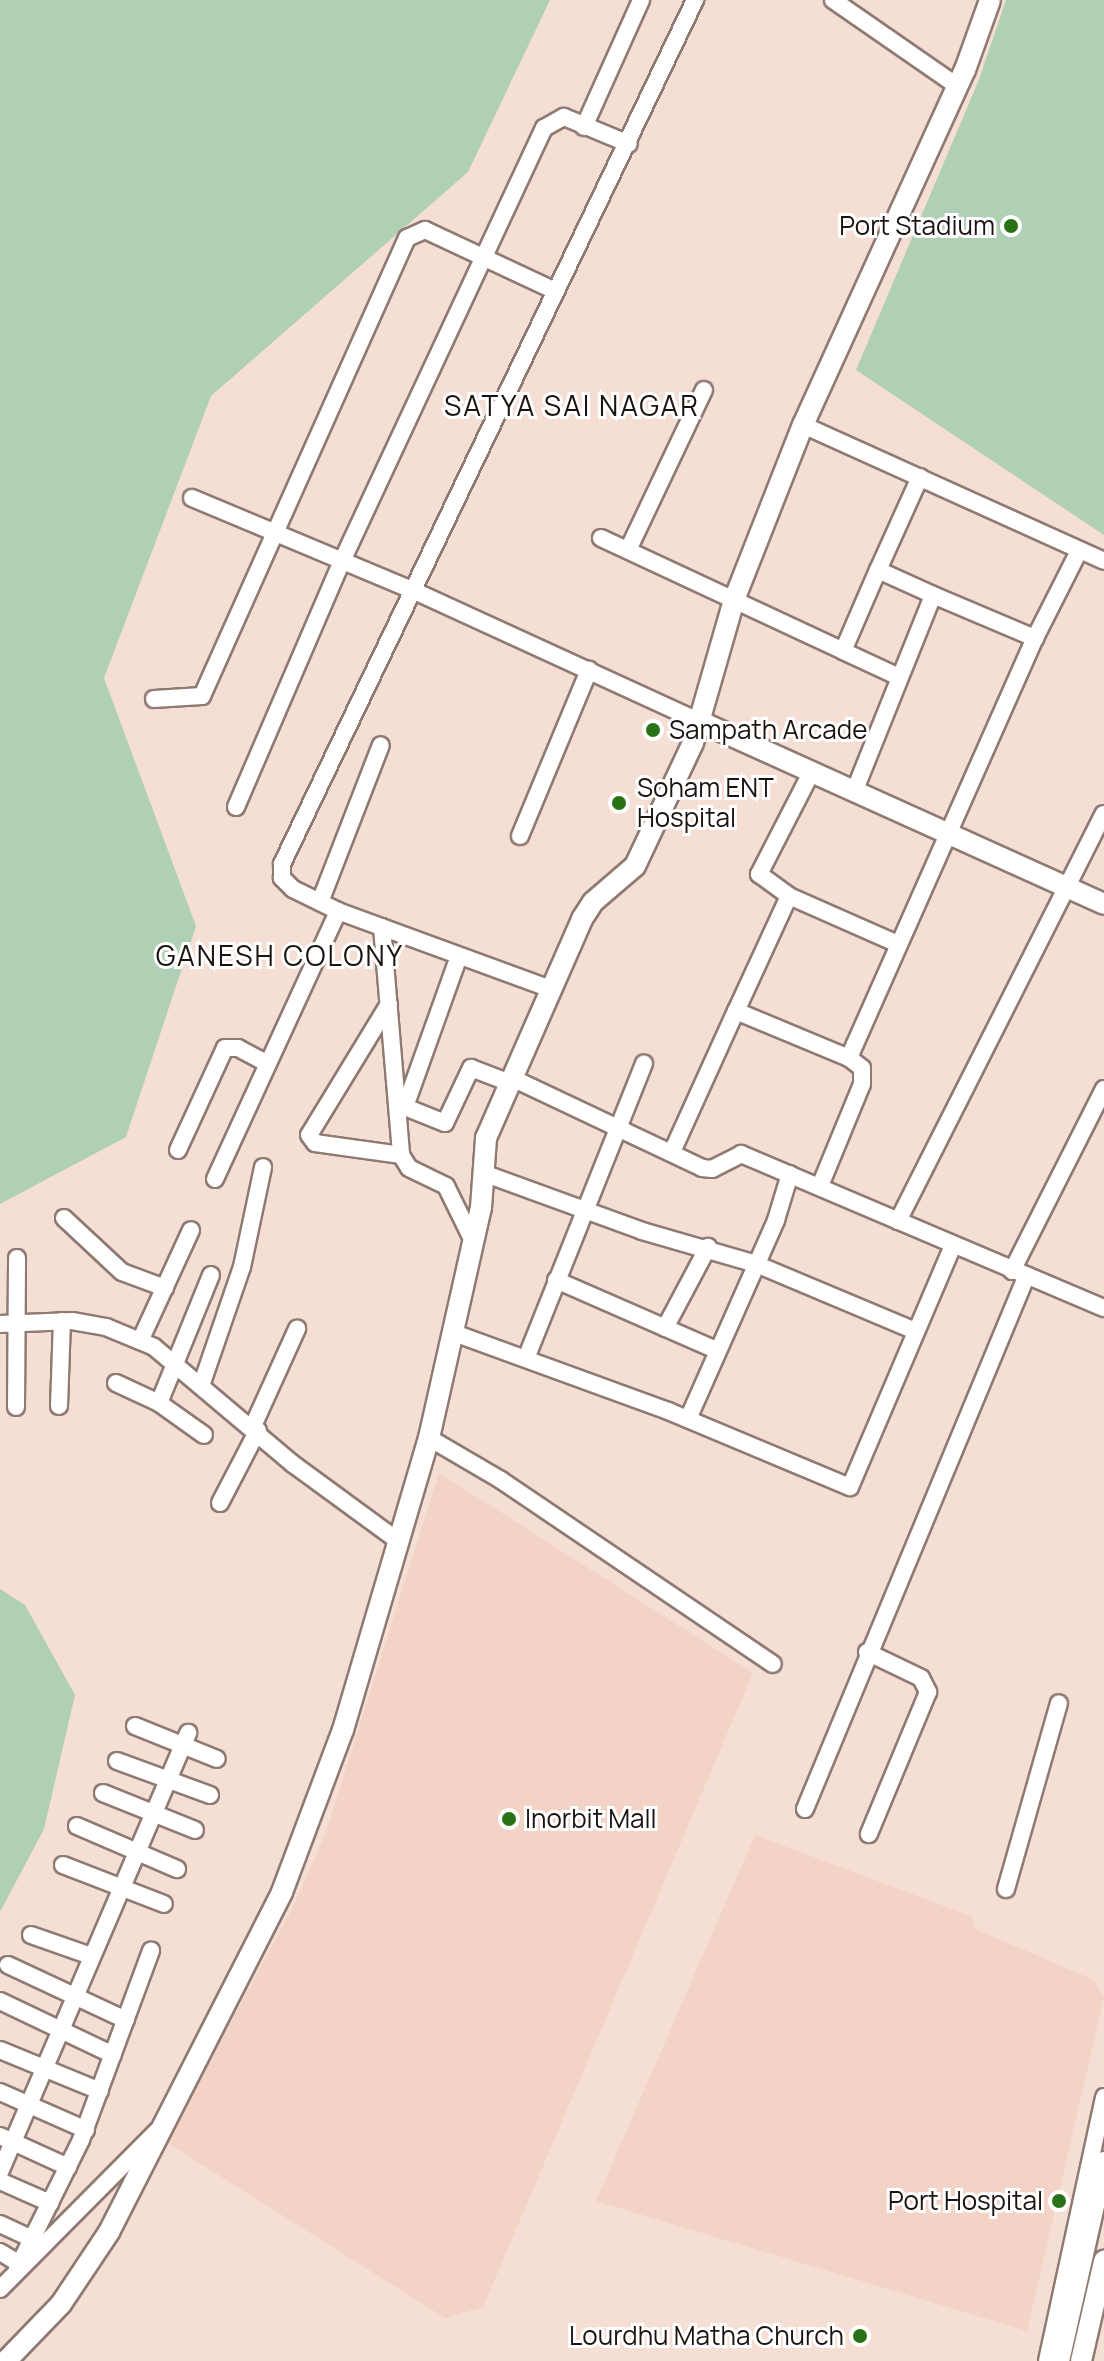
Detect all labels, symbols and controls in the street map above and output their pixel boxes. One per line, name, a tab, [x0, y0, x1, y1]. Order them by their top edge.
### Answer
place label: Port Stadium	[839, 210, 995, 242]
marker: Port Stadium	[1002, 217, 1020, 235]
district label: SATYA SAI NAGAR	[444, 388, 700, 422]
place label: Sampath Arcade	[669, 714, 867, 746]
marker: Sampath Arcade	[644, 721, 662, 739]
place label: Soham ENT Hospital	[637, 772, 774, 834]
marker: Soham ENT Hospital	[608, 792, 630, 814]
district label: GANESH COLONY	[156, 938, 404, 972]
place label: Inorbit Mall	[525, 1803, 657, 1835]
marker: Inorbit Mall	[500, 1810, 518, 1828]
place label: Port Hospital	[888, 2185, 1043, 2217]
marker: Port Hospital	[1050, 2192, 1068, 2210]
place label: Lourdhu Matha Church	[569, 2320, 844, 2352]
marker: Lourdhu Matha Church	[851, 2327, 869, 2345]

